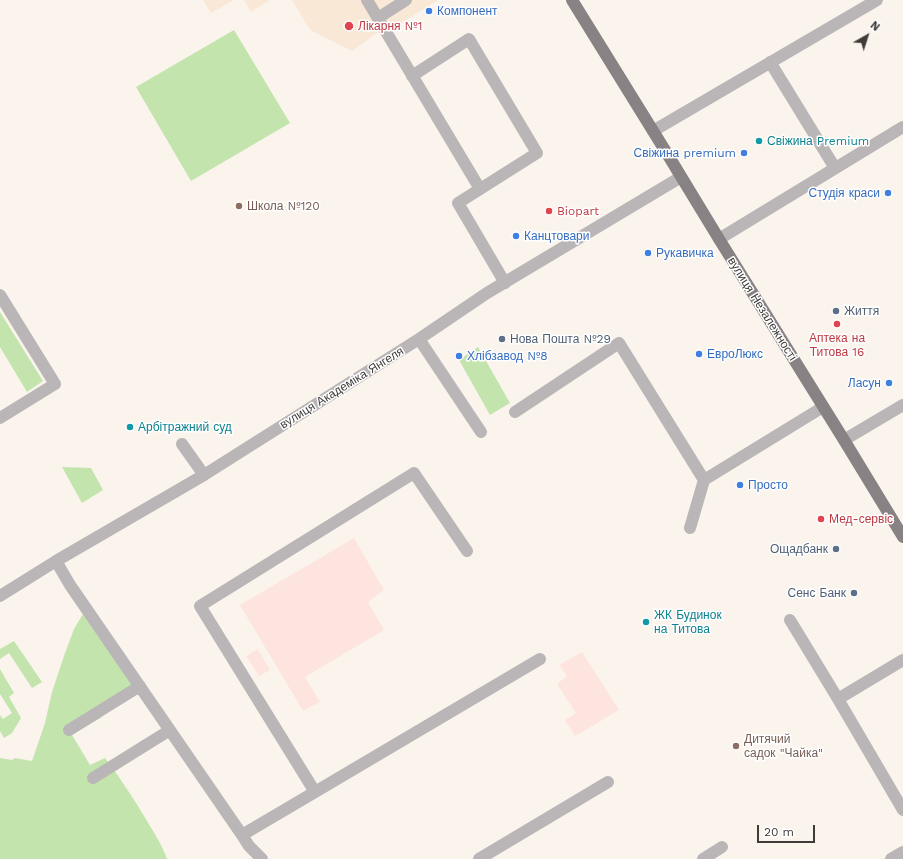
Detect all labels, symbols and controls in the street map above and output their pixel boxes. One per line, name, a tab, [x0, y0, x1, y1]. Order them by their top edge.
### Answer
place label: Компонент	[437, 4, 498, 18]
marker: Компонент	[424, 6, 434, 16]
north arrow	[847, 16, 887, 56]
place label: Лікарня №1	[358, 19, 422, 33]
text: N	[868, 19, 882, 34]
marker: Лікарня №1	[343, 20, 355, 32]
place label: Свіжина Premium	[767, 134, 869, 148]
marker: Свіжина Premium	[754, 136, 764, 146]
place label: Свіжина premium	[634, 146, 736, 160]
marker: Свіжина premium	[739, 148, 749, 158]
place label: Студія краси	[809, 186, 880, 200]
marker: Студія краси	[883, 188, 893, 198]
place label: Школа №120	[247, 199, 320, 213]
marker: Школа №120	[234, 201, 244, 211]
place label: Biopart	[557, 204, 599, 218]
marker: Biopart	[544, 206, 554, 216]
place label: Канцтовари	[524, 229, 589, 243]
marker: Канцтовари	[511, 231, 521, 241]
place label: Рукавичка	[656, 246, 714, 260]
marker: Рукавичка	[643, 248, 653, 258]
street label: вулиця Незалежності	[724, 255, 800, 363]
place label: Життя	[844, 304, 879, 318]
marker: Життя	[831, 306, 841, 316]
marker: Аптека на Титова 16	[832, 319, 842, 329]
place label: Аптека на Титова 16	[809, 331, 865, 359]
place label: Нова Пошта №29	[510, 332, 611, 346]
marker: Нова Пошта №29	[497, 334, 507, 344]
street label: вулиця Академіка Янгеля	[277, 344, 407, 432]
place label: ЕвроЛюкс	[707, 347, 763, 361]
place label: Хлібзавод №8	[467, 349, 548, 363]
marker: ЕвроЛюкс	[694, 349, 704, 359]
marker: Хлібзавод №8	[454, 351, 464, 361]
place label: Ласун	[848, 376, 881, 390]
marker: Ласун	[884, 378, 894, 388]
place label: Арбітражний суд	[138, 420, 232, 434]
marker: Арбітражний суд	[125, 422, 135, 432]
place label: Просто	[748, 478, 788, 492]
marker: Просто	[735, 480, 745, 490]
place label: Мед-сервіс	[829, 512, 893, 526]
marker: Мед-сервіс	[816, 514, 826, 524]
place label: Ощадбанк	[770, 542, 828, 556]
marker: Ощадбанк	[831, 544, 841, 554]
place label: Сенс Банк	[788, 586, 846, 600]
marker: Сенс Банк	[849, 588, 859, 598]
place label: ЖК Будинок на Титова	[654, 608, 722, 636]
marker: ЖК Будинок на Титова	[641, 617, 651, 627]
place label: Дитячий садок "Чайка"	[744, 732, 823, 760]
marker: Дитячий садок "Чайка"	[731, 741, 741, 751]
scale bar	[759, 817, 817, 843]
text: 20 m	[764, 825, 794, 839]

